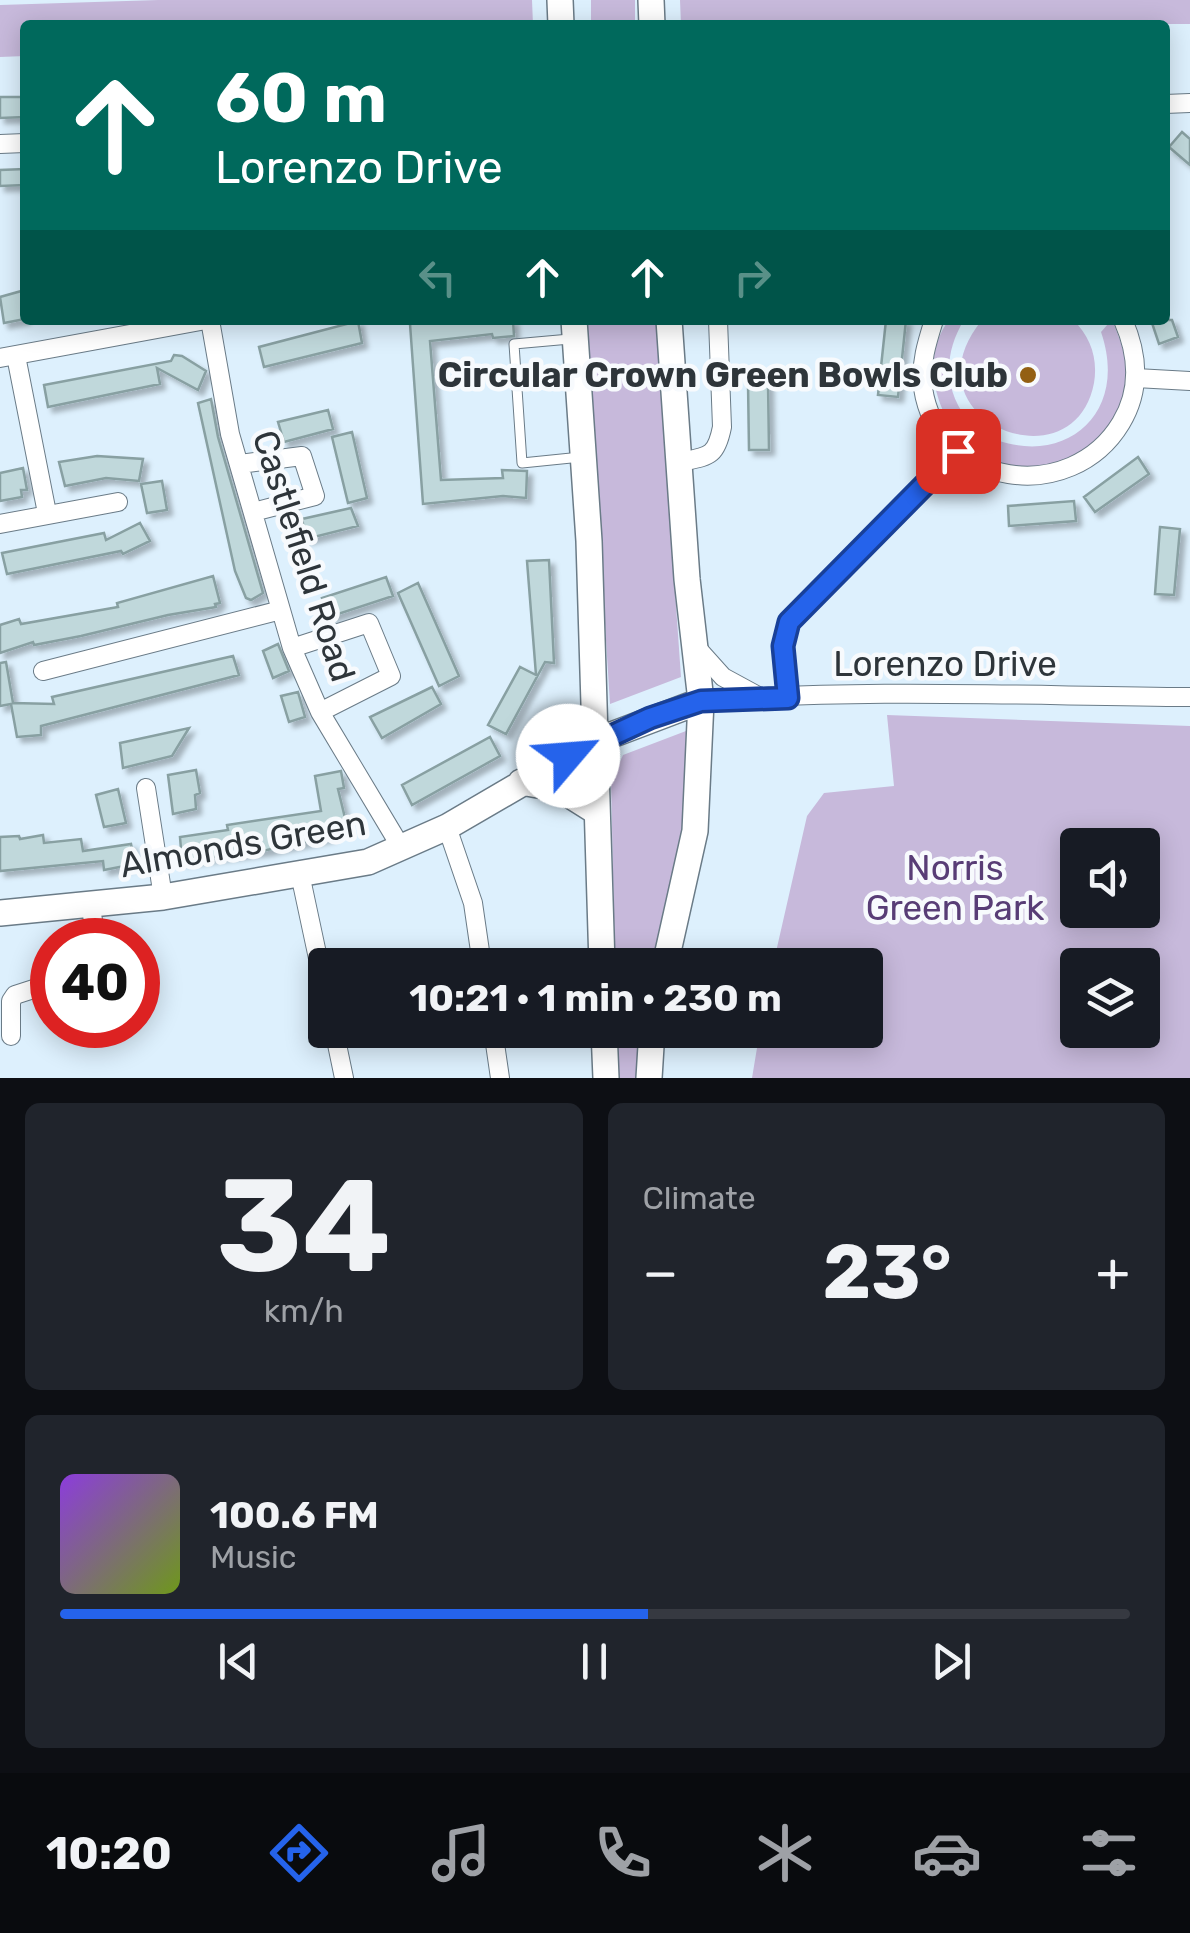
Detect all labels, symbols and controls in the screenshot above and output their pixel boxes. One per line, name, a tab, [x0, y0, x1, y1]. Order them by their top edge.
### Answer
text: 60 m	[215, 57, 387, 140]
icon: ahead	[50, 60, 180, 190]
text: Lorenzo Drive	[215, 141, 503, 194]
icon: left	[410, 250, 465, 305]
icon: ahead	[515, 250, 570, 305]
icon: ahead	[620, 250, 675, 305]
icon: right	[725, 250, 780, 305]
place label: Circular Crown Green Bowls Club	[438, 354, 1008, 396]
marker: Circular Crown Green Bowls Club	[1017, 364, 1039, 386]
pin	[916, 409, 1001, 494]
icon: arrive	[931, 424, 986, 479]
street label: Castlefield Road	[244, 425, 364, 687]
street label: Lorenzo Drive	[833, 643, 1057, 685]
position arrow	[516, 704, 620, 808]
street label: Almonds Green	[117, 802, 369, 886]
map controls	[1060, 828, 1160, 1048]
button: sound	[1060, 828, 1160, 928]
park label: Norris Green Park	[866, 847, 1044, 929]
speed limit sign: 40	[30, 918, 160, 1048]
button: layers	[1060, 948, 1160, 1048]
text: 10:21 · 1 min · 230 m	[409, 975, 782, 1021]
text: 34	[217, 1149, 391, 1304]
text: Climate	[643, 1179, 756, 1217]
text: 23°	[822, 1228, 952, 1317]
text: −	[643, 1240, 678, 1305]
text: +	[1096, 1240, 1130, 1305]
text: km/h	[264, 1292, 344, 1330]
text: 100.6 FM	[210, 1492, 379, 1538]
text: Music	[210, 1538, 296, 1576]
icon: previous	[211, 1634, 266, 1689]
icon: pause	[567, 1634, 622, 1689]
icon: next	[924, 1634, 979, 1689]
icon: directions	[264, 1818, 334, 1888]
icon: music	[426, 1818, 496, 1888]
icon: phone	[588, 1818, 658, 1888]
icon: climate	[750, 1818, 820, 1888]
icon: car	[912, 1818, 982, 1888]
icon: filters	[1074, 1818, 1144, 1888]
text: 10:20	[46, 1827, 172, 1880]

